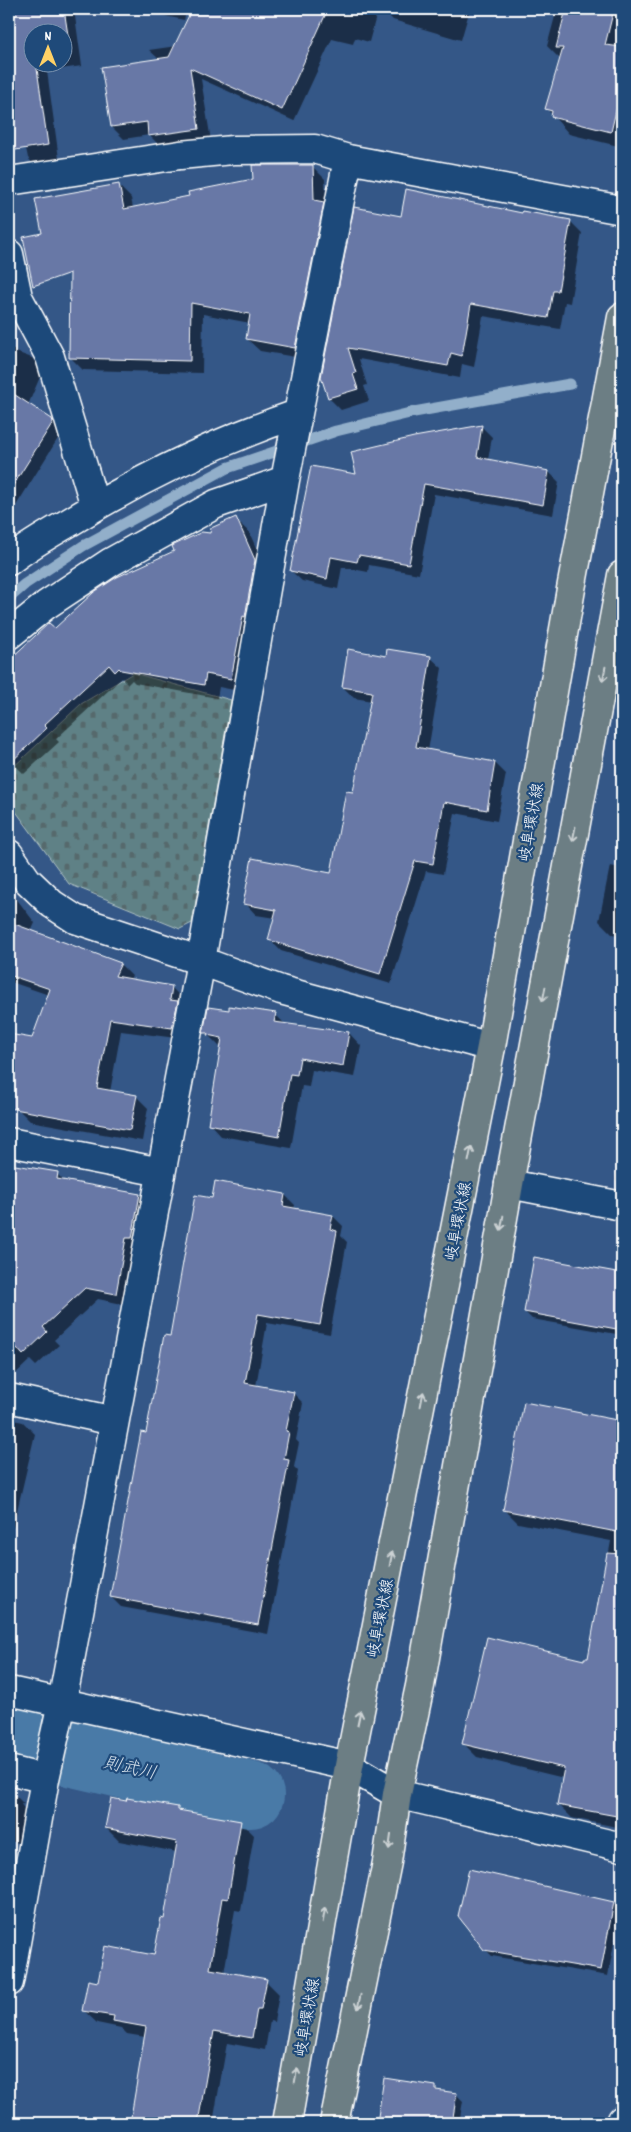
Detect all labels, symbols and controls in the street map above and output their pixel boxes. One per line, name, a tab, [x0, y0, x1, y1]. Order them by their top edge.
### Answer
north arrow	[22, 22, 72, 72]
text: N	[45, 27, 52, 47]
one-way arrow	[598, 666, 608, 682]
street label: 岐阜環状線	[514, 781, 551, 864]
one-way arrow	[569, 826, 578, 842]
one-way arrow	[539, 986, 549, 1002]
one-way arrow	[466, 1146, 476, 1162]
street label: 岐阜環状線	[441, 1180, 478, 1263]
one-way arrow	[497, 1214, 507, 1230]
one-way arrow	[418, 1392, 428, 1408]
one-way arrow	[387, 1551, 396, 1567]
street label: 岐阜環状線	[363, 1577, 400, 1660]
one-way arrow	[355, 1711, 365, 1727]
water label: 則武川	[100, 1751, 159, 1788]
one-way arrow	[385, 1834, 395, 1850]
one-way arrow	[319, 1908, 329, 1924]
street label: 岐阜環状線	[290, 1976, 327, 2059]
one-way arrow	[353, 1993, 363, 2009]
one-way arrow	[292, 2068, 301, 2084]

